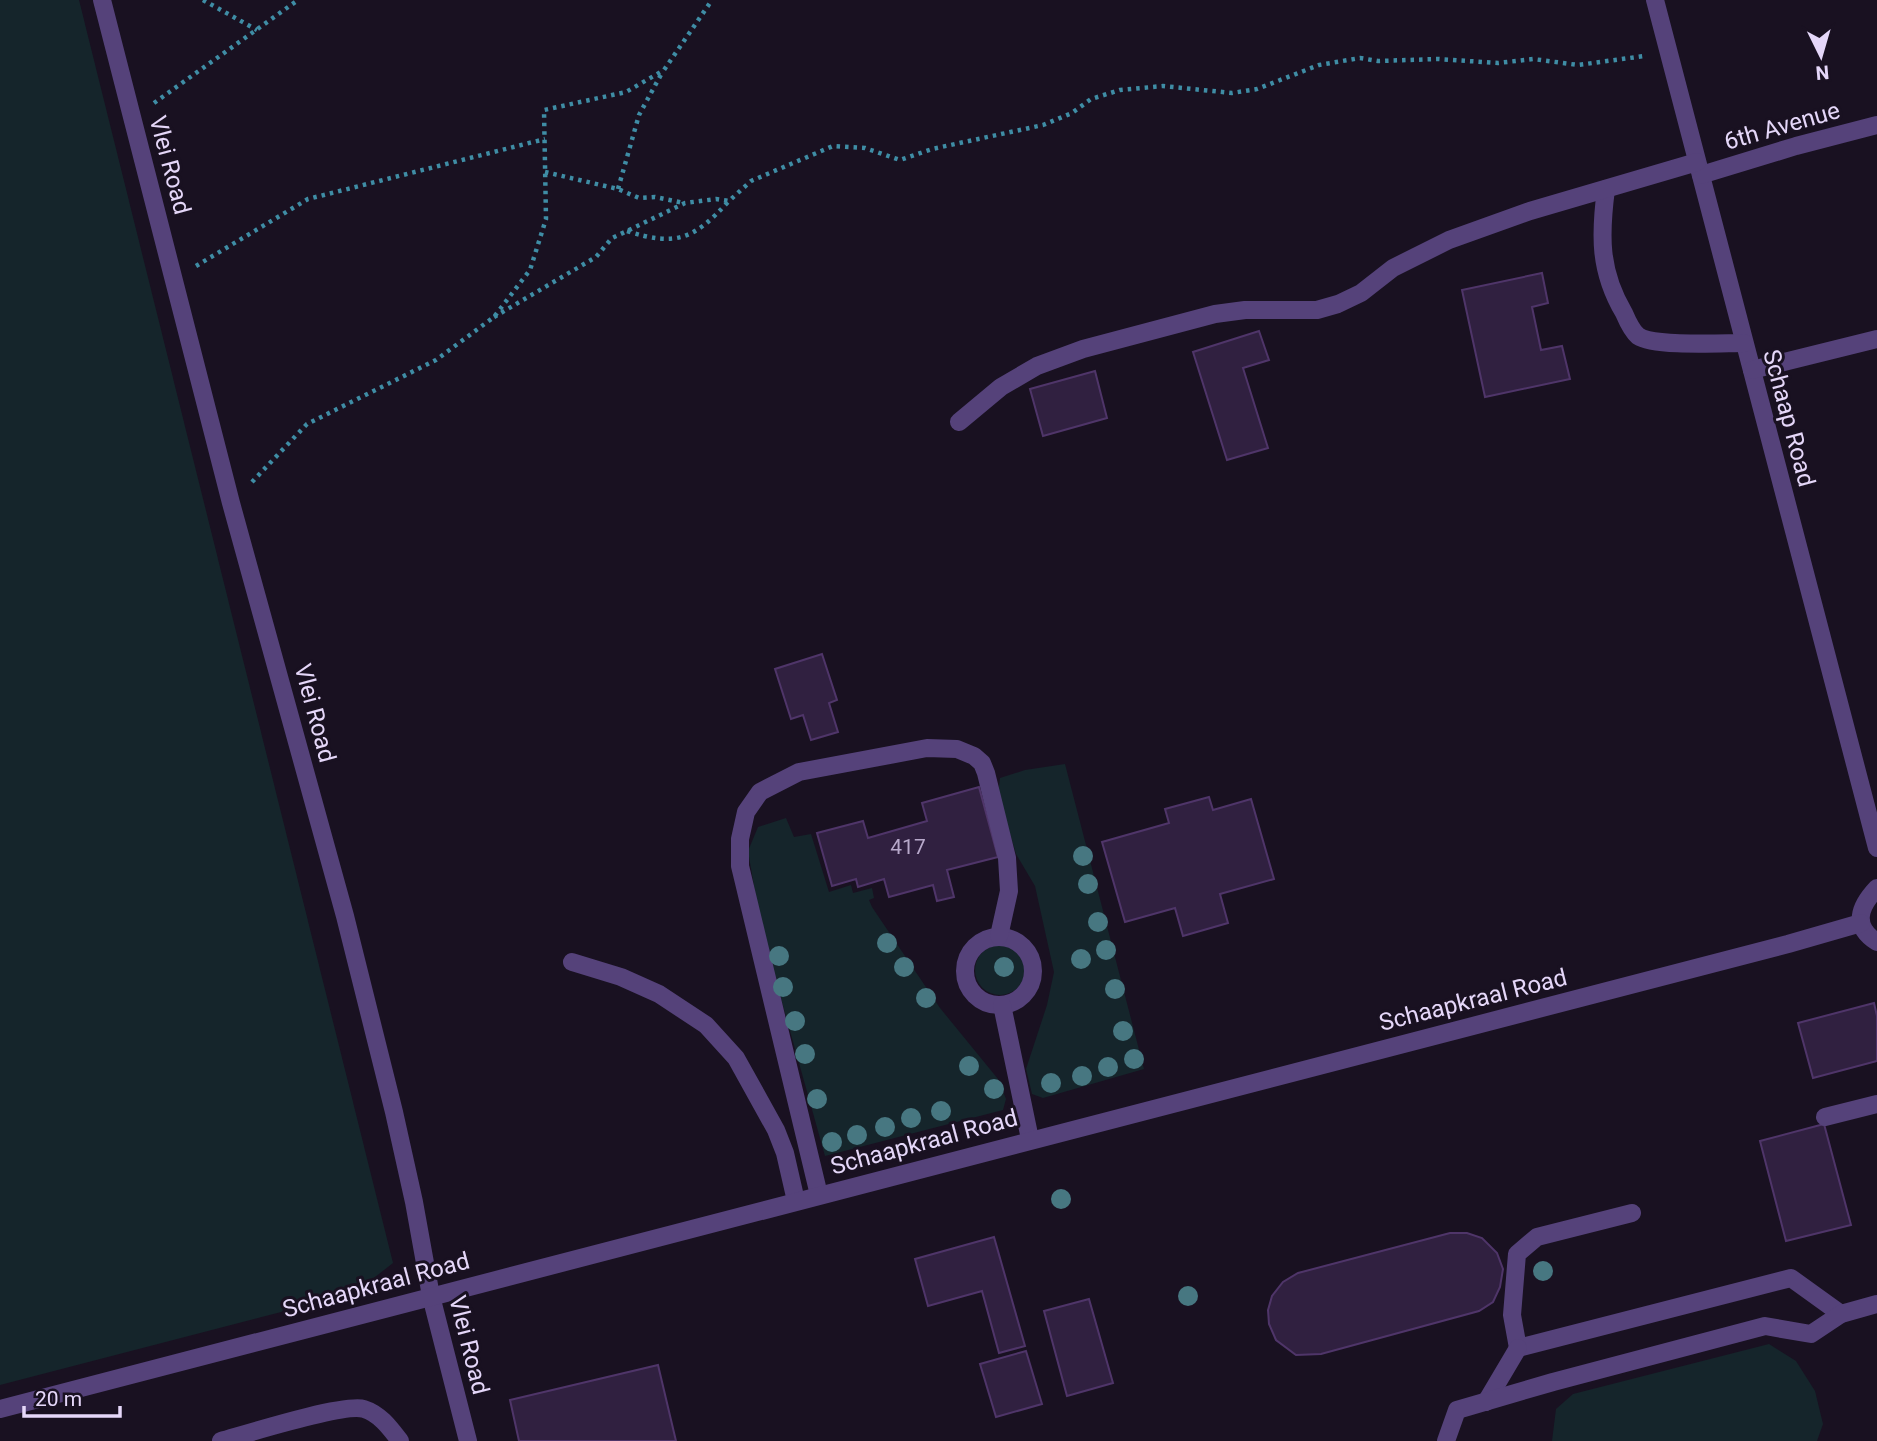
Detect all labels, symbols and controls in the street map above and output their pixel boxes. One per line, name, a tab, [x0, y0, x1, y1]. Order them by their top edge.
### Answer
north arrow	[1786, 21, 1856, 91]
text: N	[1815, 60, 1830, 84]
street label: 6th Avenue	[1721, 96, 1843, 156]
street label: Vlei Road	[143, 113, 197, 217]
street label: Schaap Road	[1757, 346, 1821, 490]
street label: Vlei Road	[288, 661, 342, 765]
house number: 417	[890, 835, 926, 859]
street label: Schaapkraal Road	[1376, 963, 1570, 1037]
street label: Schaapkraal Road	[827, 1104, 1021, 1180]
street label: Schaapkraal Road	[279, 1247, 473, 1323]
street label: Vlei Road	[443, 1293, 495, 1397]
scale bar	[24, 1374, 121, 1418]
text: 20 m	[35, 1387, 82, 1411]

